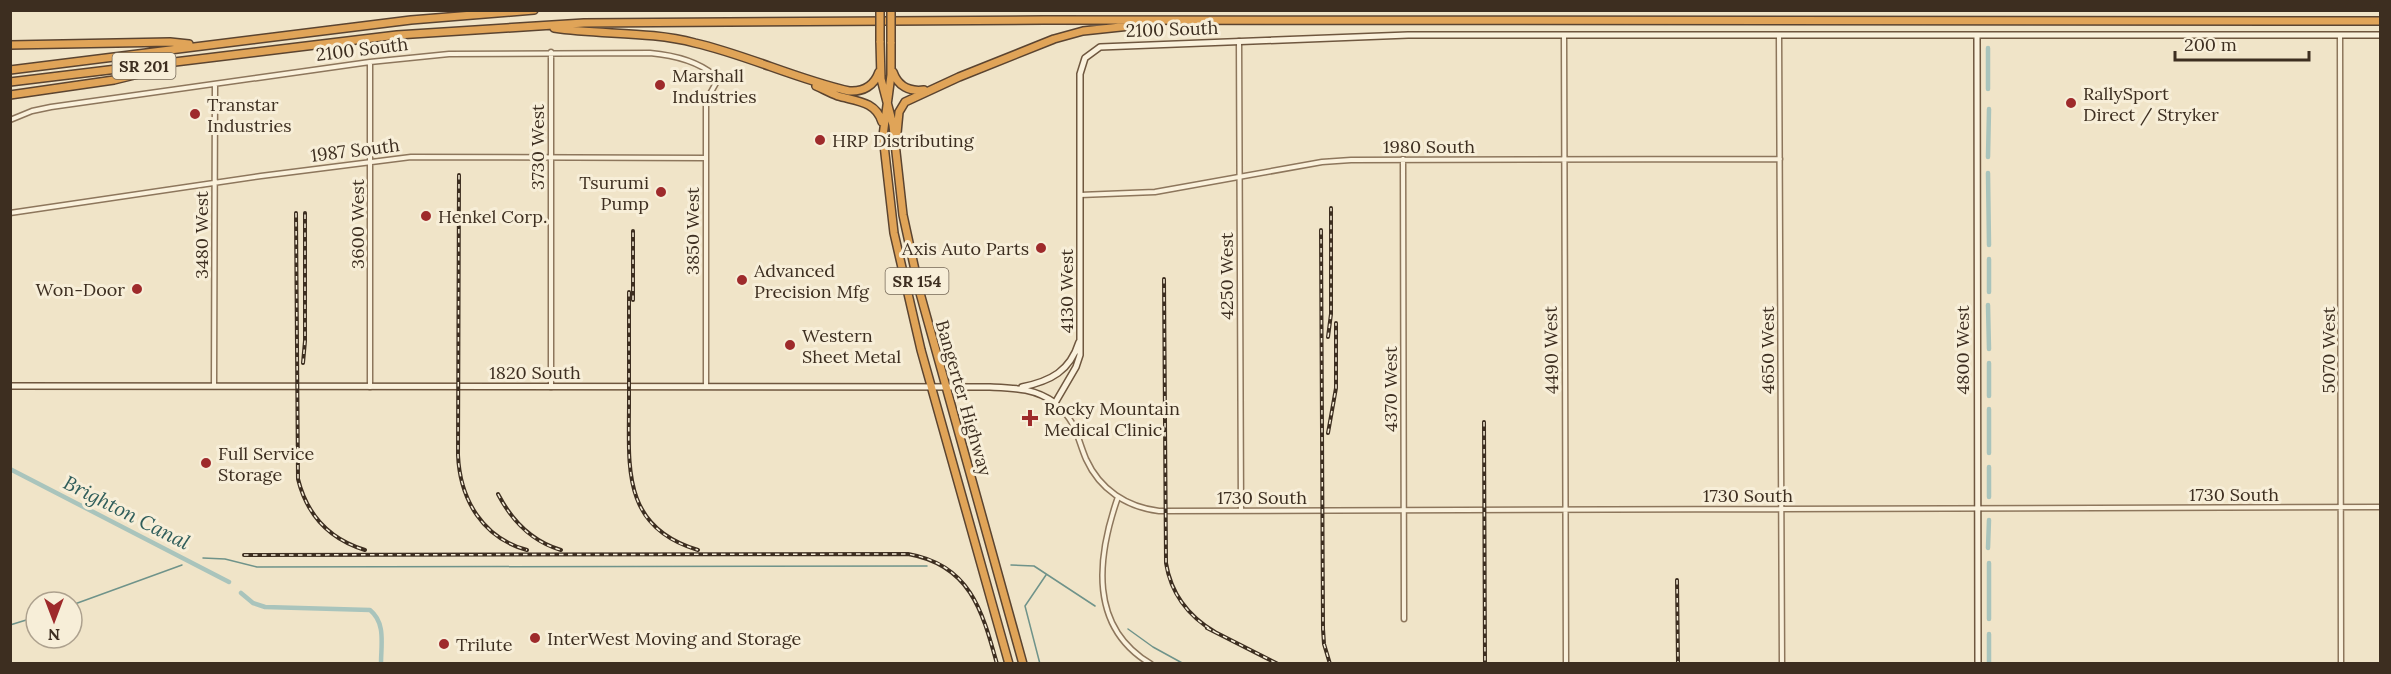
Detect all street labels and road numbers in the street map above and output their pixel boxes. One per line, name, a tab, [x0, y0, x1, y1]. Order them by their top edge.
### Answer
street label: 2100 South	[1125, 16, 1219, 42]
street label: 2100 South	[315, 32, 410, 66]
road number: SR 201	[112, 53, 176, 79]
street label: 3730 West	[526, 104, 549, 190]
street label: 1987 South	[309, 133, 401, 167]
street label: 1980 South	[1383, 135, 1475, 158]
street label: 3600 West	[346, 179, 369, 269]
street label: 3850 West	[681, 187, 704, 275]
street label: 3480 West	[190, 191, 213, 279]
street label: 4250 West	[1215, 232, 1238, 320]
street label: 4130 West	[1055, 249, 1078, 333]
road number: SR 154	[886, 268, 948, 294]
street label: 4800 West	[1951, 305, 1974, 395]
street label: 4490 West	[1539, 306, 1563, 394]
street label: 4650 West	[1756, 306, 1779, 394]
street label: 5070 West	[2317, 306, 2340, 394]
street label: Bangerter Highway	[931, 317, 997, 479]
street label: 4370 West	[1379, 346, 1402, 432]
street label: 1820 South	[489, 361, 581, 384]
street label: 1730 South	[2189, 483, 2279, 506]
street label: 1730 South	[1703, 484, 1793, 507]
street label: 1730 South	[1217, 486, 1307, 509]

